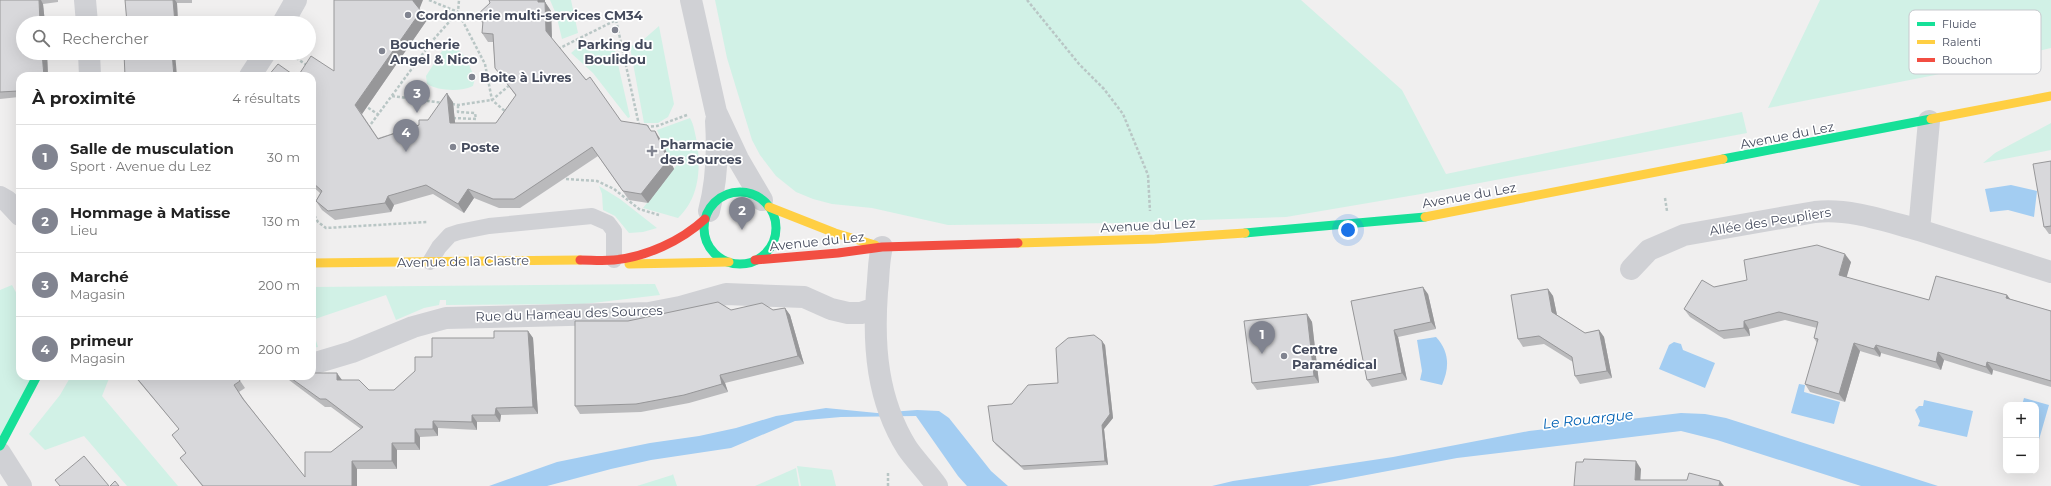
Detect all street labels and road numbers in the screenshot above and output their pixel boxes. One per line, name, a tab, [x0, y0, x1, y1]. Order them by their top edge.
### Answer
street label: Avenue du Lez	[1739, 118, 1836, 152]
street label: Avenue du Lez	[1421, 179, 1518, 211]
street label: Allée des Peupliers	[1708, 203, 1832, 239]
street label: Avenue du Lez	[1100, 214, 1196, 235]
street label: Avenue du Lez	[769, 228, 866, 254]
street label: Avenue de la Clastre	[397, 252, 529, 270]
street label: Rue du Hameau des Sources	[475, 302, 663, 324]

